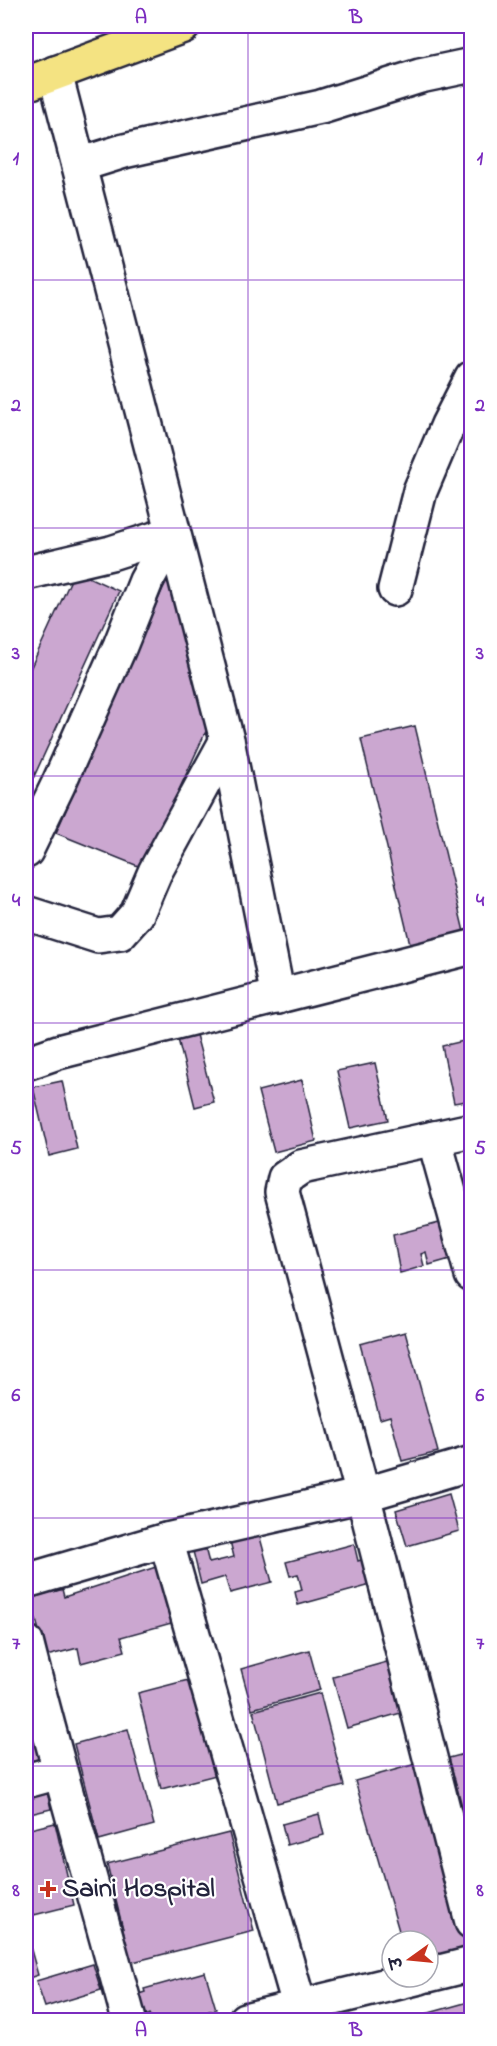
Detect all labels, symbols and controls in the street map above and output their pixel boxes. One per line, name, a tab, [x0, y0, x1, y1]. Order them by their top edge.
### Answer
text: A	[135, 4, 147, 33]
text: B	[348, 4, 363, 33]
text: 1	[13, 145, 20, 174]
text: 1	[477, 145, 484, 174]
text: 2	[10, 392, 21, 421]
text: 2	[474, 392, 485, 421]
text: 3	[11, 640, 20, 669]
text: 3	[475, 640, 484, 669]
text: 4	[12, 887, 21, 916]
text: 4	[476, 887, 485, 916]
text: 5	[10, 1135, 22, 1164]
text: 5	[474, 1135, 486, 1164]
text: 6	[12, 1382, 21, 1411]
text: 6	[476, 1382, 485, 1411]
text: 7	[12, 1630, 21, 1659]
text: 7	[476, 1630, 485, 1659]
place label: Saini Hospital	[62, 1870, 215, 1909]
text: 8	[11, 1877, 20, 1906]
text: 8	[475, 1877, 484, 1906]
marker: Saini Hospital	[39, 1880, 57, 1898]
north arrow	[380, 1929, 440, 1989]
text: उ	[384, 1953, 411, 1973]
text: A	[135, 2017, 147, 2046]
text: B	[348, 2017, 363, 2046]

